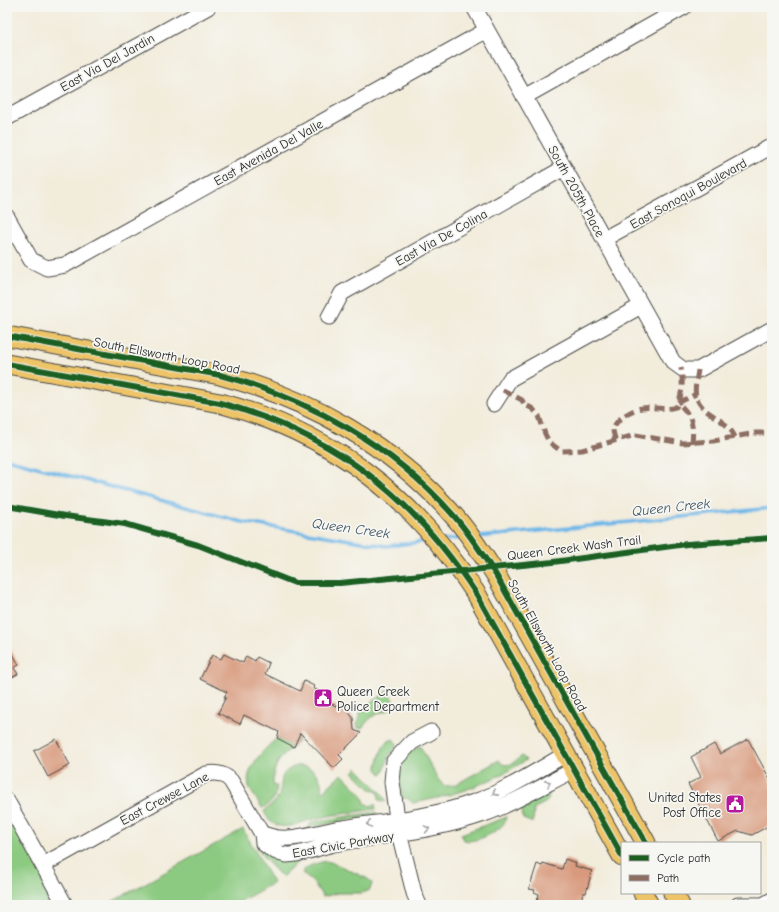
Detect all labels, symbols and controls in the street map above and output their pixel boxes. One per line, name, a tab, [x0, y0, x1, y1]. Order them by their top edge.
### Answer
street label: East Via Del Jardin	[58, 30, 157, 95]
street label: East Avenida Del Valle	[211, 116, 326, 189]
street label: South 205th Place	[545, 143, 608, 240]
street label: East Sonoqui Boulevard	[627, 155, 749, 232]
street label: East Via De Colina	[393, 206, 490, 269]
street label: South Ellsworth Loop Road	[93, 334, 241, 377]
water label: Queen Creek	[631, 495, 711, 520]
water label: Queen Creek	[311, 515, 391, 542]
street label: Queen Creek Wash Trail	[506, 532, 642, 563]
street label: South Ellsworth Loop Road	[505, 577, 590, 714]
place label: Queen Creek Police Department	[337, 684, 440, 714]
public building icon: Queen Creek Police Department	[312, 687, 334, 709]
street label: East Crewse Lane	[117, 769, 211, 828]
one-way arrow	[544, 781, 551, 788]
one-way arrow	[492, 789, 499, 796]
place label: United States Post Office	[648, 790, 721, 820]
public building icon: United States Post Office	[724, 793, 746, 815]
one-way arrow	[366, 819, 372, 828]
one-way arrow	[424, 825, 430, 834]
street label: East Civic Parkway	[291, 828, 395, 861]
legend	[621, 842, 761, 894]
text: Cycle path	[657, 851, 710, 865]
text: Path	[657, 871, 679, 885]

